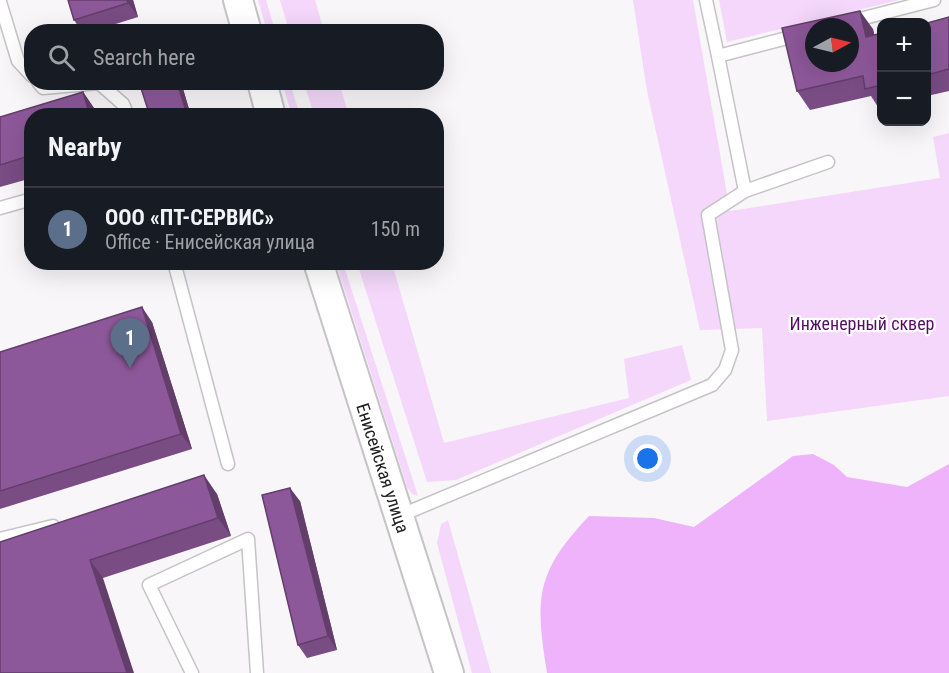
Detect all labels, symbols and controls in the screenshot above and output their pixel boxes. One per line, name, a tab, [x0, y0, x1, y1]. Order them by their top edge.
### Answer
north arrow	[805, 18, 859, 72]
map controls	[877, 18, 931, 126]
button: +	[877, 18, 931, 72]
search box	[24, 24, 444, 90]
icon: search	[45, 41, 78, 74]
text: Search here	[93, 45, 195, 70]
button: −	[877, 72, 931, 126]
text: Nearby	[48, 132, 122, 162]
text: ООО «ПТ-СЕРВИС»	[105, 205, 274, 230]
text: 1	[62, 217, 73, 241]
text: 150 m	[371, 217, 420, 241]
text: Office · Енисейская улица	[105, 230, 315, 254]
park label: Инженерный сквер	[789, 313, 935, 334]
pin: 1	[110, 318, 150, 368]
street label: Енисейская улица	[352, 400, 414, 536]
your location	[633, 444, 662, 473]

